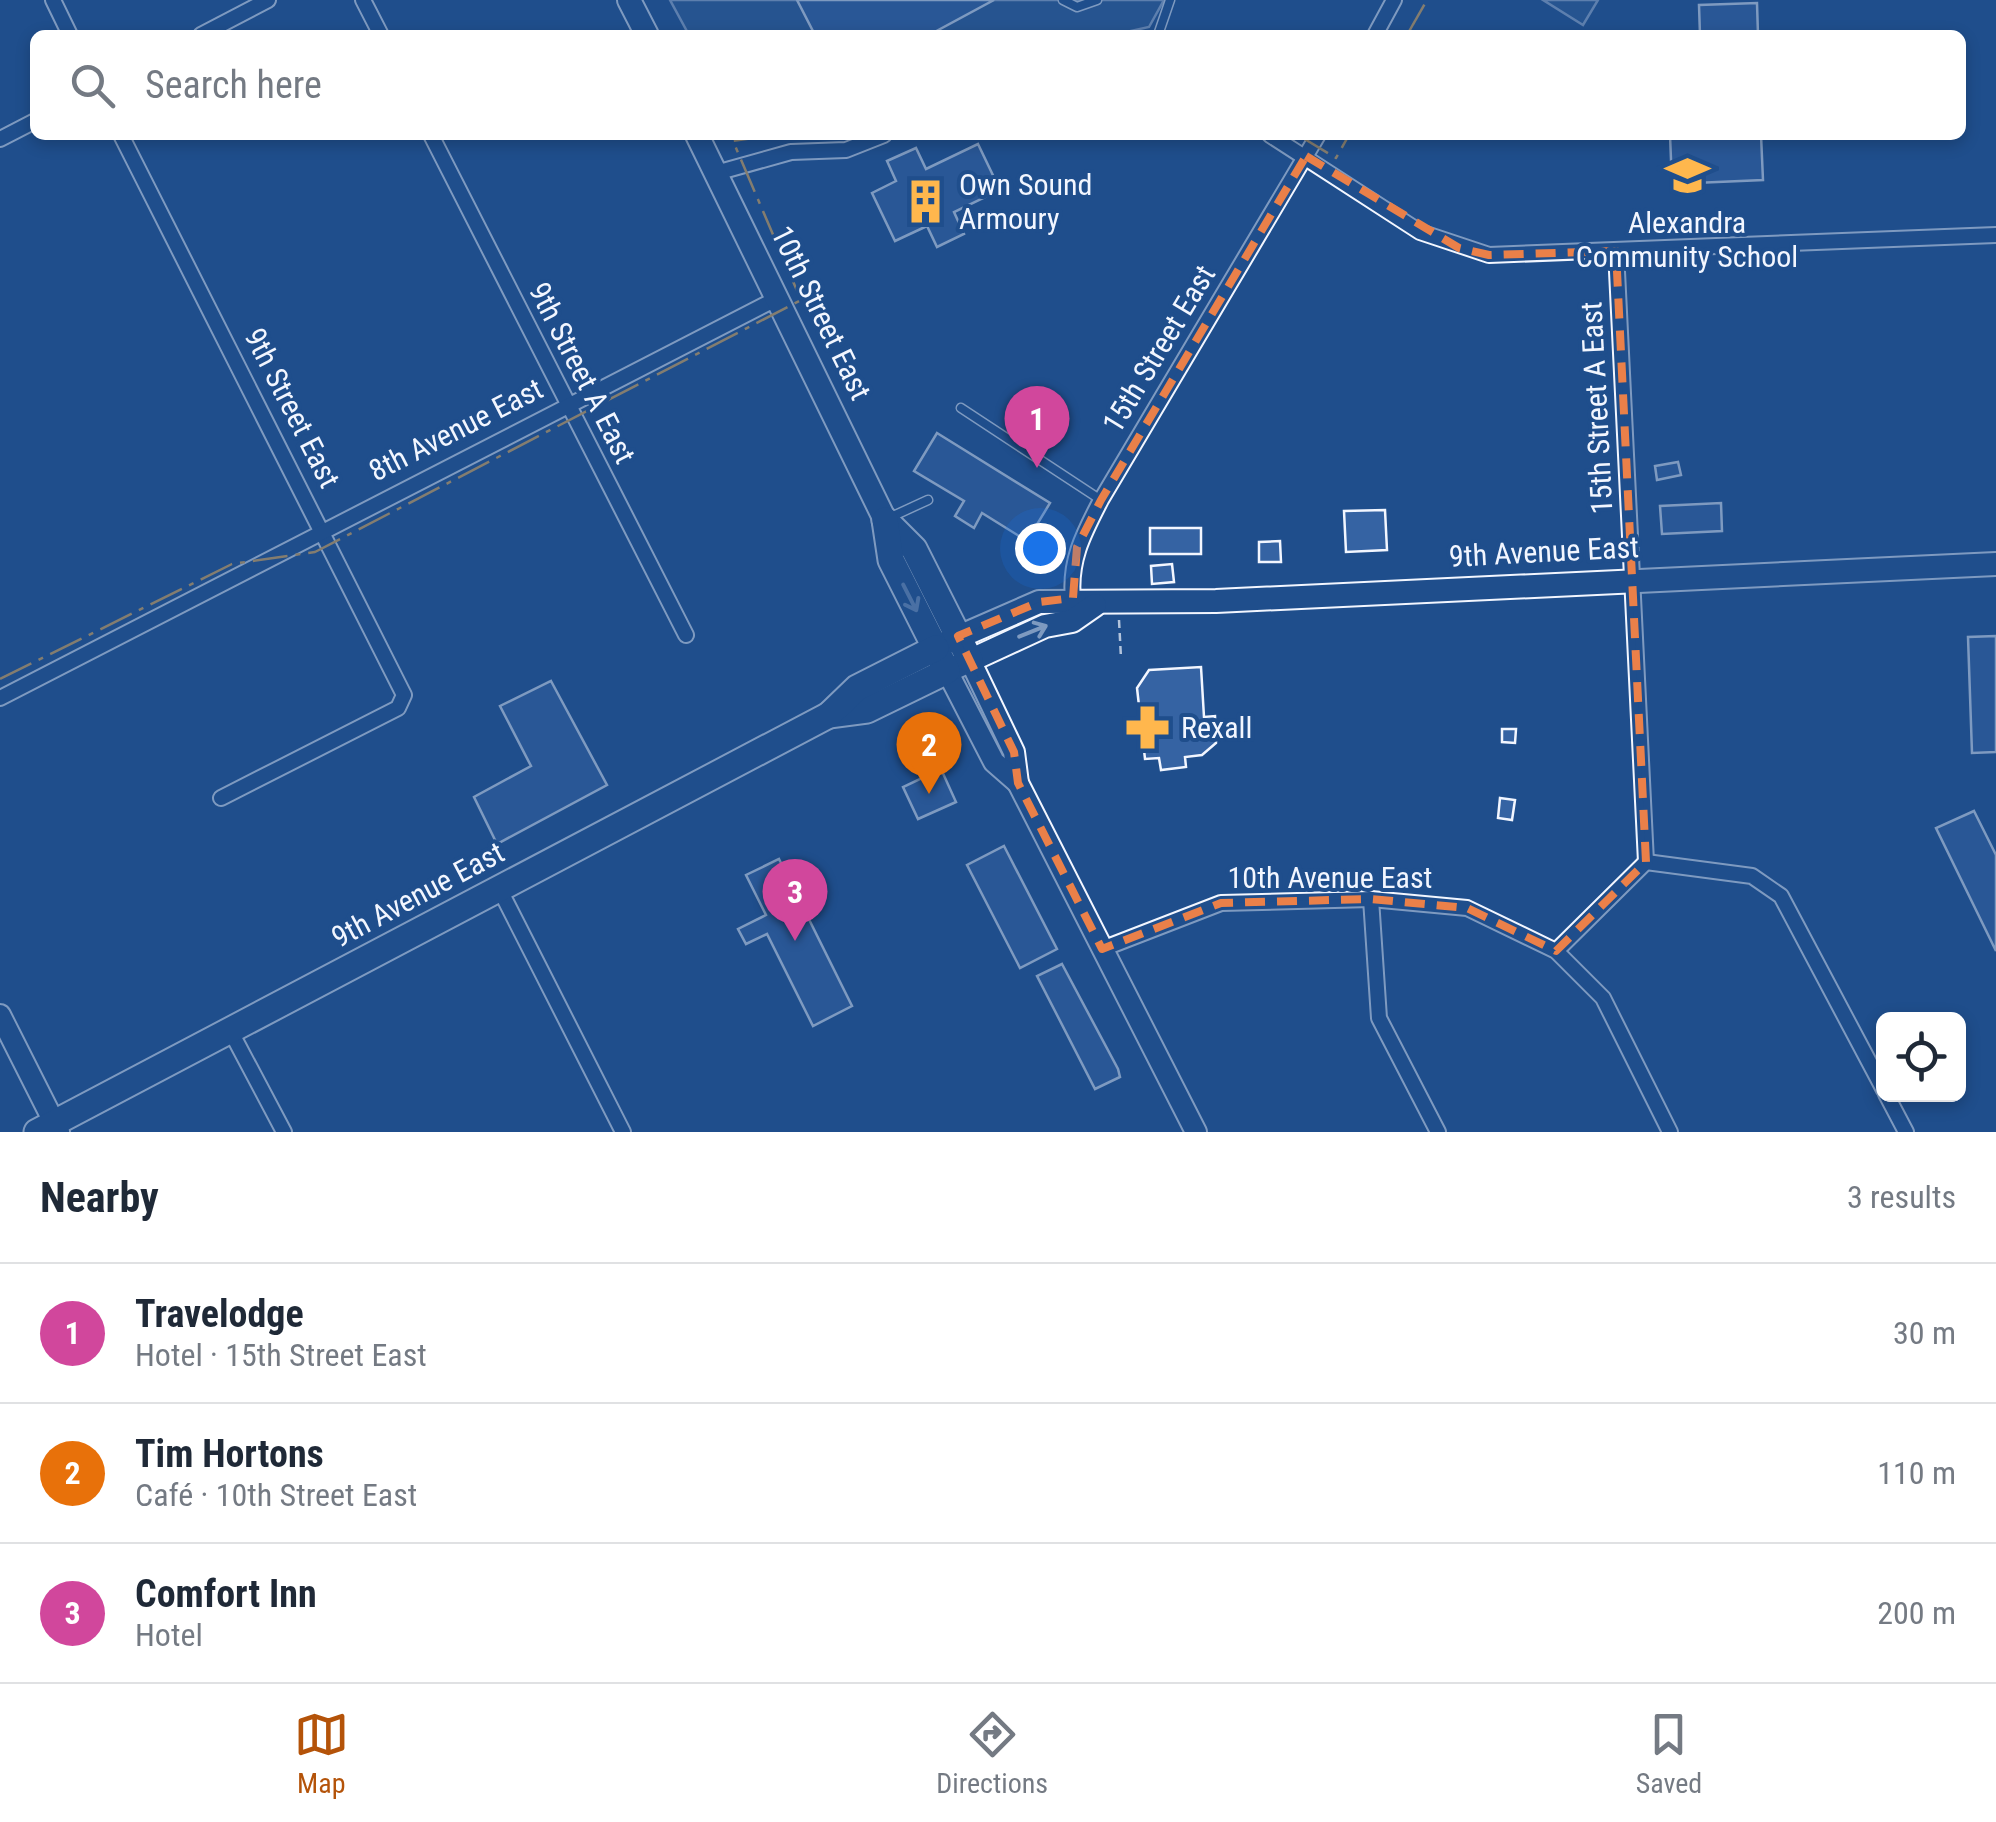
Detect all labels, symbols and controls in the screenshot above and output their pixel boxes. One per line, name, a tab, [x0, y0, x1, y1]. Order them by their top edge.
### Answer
search box	[30, 30, 1966, 140]
icon: search	[65, 58, 120, 113]
text: Search here	[145, 63, 322, 107]
school or university icon: Alexandra Community School	[1663, 152, 1711, 200]
place label: Own Sound Armoury	[959, 167, 1092, 236]
building icon: Own Sound Armoury	[902, 178, 950, 226]
place label: Alexandra Community School	[1576, 205, 1798, 274]
street label: 10th Street East	[764, 220, 879, 405]
street label: 15th Street East	[1095, 259, 1222, 439]
street label: 9th Street A East	[522, 276, 643, 469]
street label: 15th Street A East	[1573, 301, 1620, 515]
street label: 9th Street East	[237, 322, 348, 493]
street label: 8th Avenue East	[363, 371, 548, 488]
pin: 1	[1004, 386, 1070, 468]
your location	[1015, 523, 1066, 574]
street label: 9th Avenue East	[1448, 529, 1640, 574]
one-way arrow	[901, 582, 920, 612]
one-way arrow	[1017, 621, 1048, 639]
pharmacy icon: Rexall	[1124, 704, 1172, 752]
place label: Rexall	[1181, 710, 1252, 745]
pin: 2	[896, 712, 962, 794]
street label: 9th Avenue East	[326, 834, 510, 955]
pin: 3	[762, 858, 828, 941]
street label: 10th Avenue East	[1228, 860, 1432, 895]
map controls	[1876, 1012, 1966, 1102]
button: locate	[1876, 1012, 1966, 1102]
text: Nearby	[40, 1173, 159, 1222]
text: 3 results	[1847, 1178, 1956, 1216]
text: Travelodge	[135, 1292, 304, 1336]
text: 1	[64, 1314, 81, 1352]
text: 30 m	[1893, 1314, 1956, 1352]
text: Hotel · 15th Street East	[135, 1336, 427, 1374]
text: Tim Hortons	[135, 1432, 324, 1476]
text: 2	[64, 1454, 81, 1492]
text: 110 m	[1877, 1454, 1956, 1492]
text: Café · 10th Street East	[135, 1476, 417, 1514]
text: Comfort Inn	[135, 1572, 317, 1616]
text: 3	[64, 1594, 81, 1632]
text: 200 m	[1877, 1594, 1956, 1632]
text: Hotel	[135, 1616, 203, 1654]
tab: Map	[294, 1707, 349, 1800]
tab: Directions	[936, 1707, 1048, 1800]
tab: Saved	[1636, 1707, 1702, 1800]

